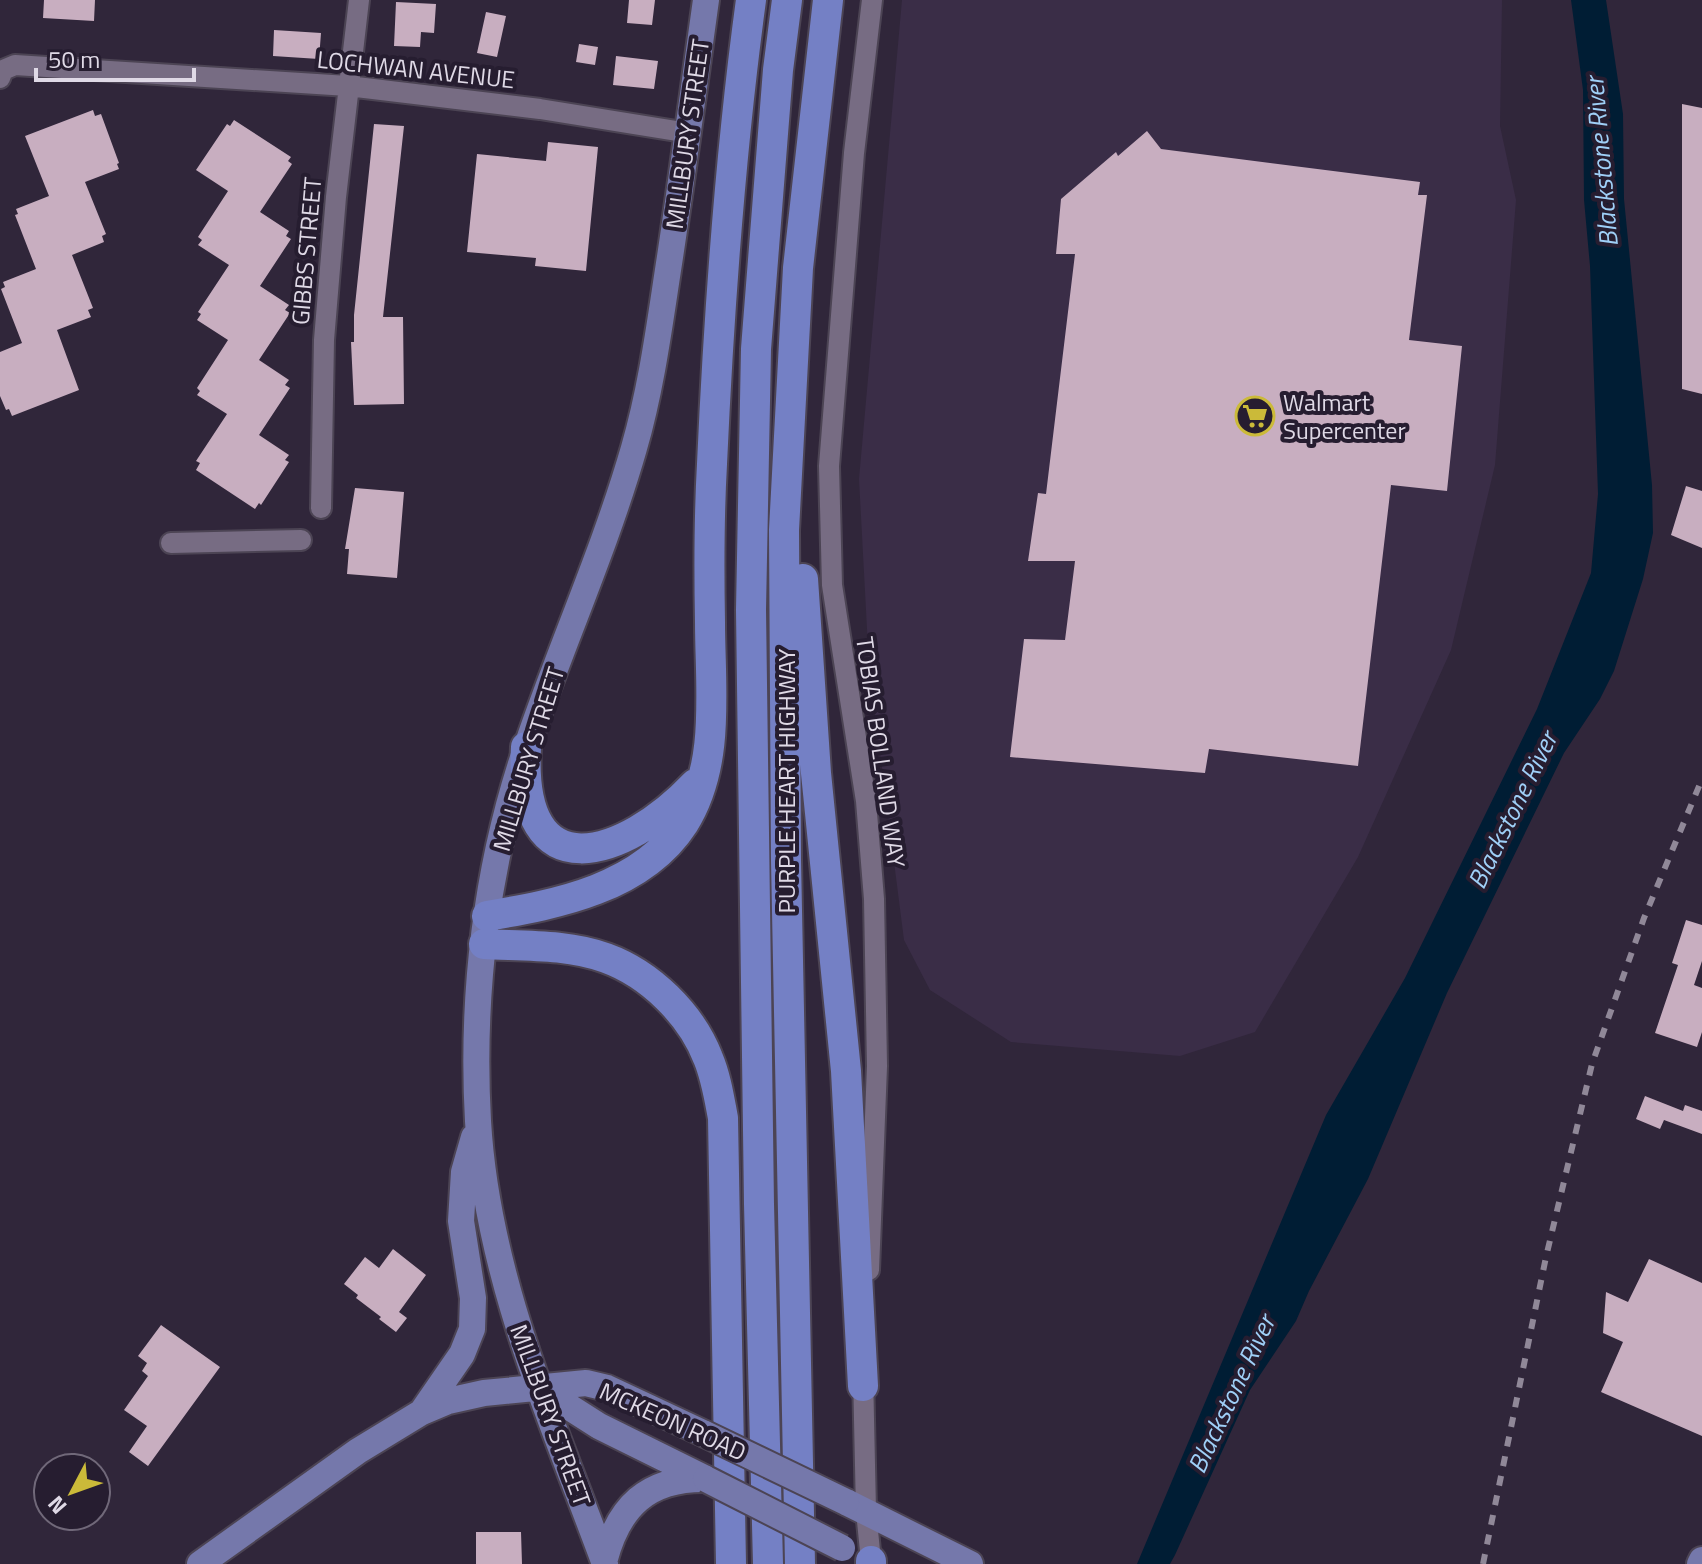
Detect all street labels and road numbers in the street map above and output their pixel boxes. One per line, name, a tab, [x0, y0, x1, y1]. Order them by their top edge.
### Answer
street label: MILLBURY STREET	[656, 36, 718, 231]
street label: LOCHWAN AVENUE	[315, 41, 517, 97]
street label: GIBBS STREET	[282, 175, 330, 326]
street label: TOBIAS BOLLAND WAY	[847, 634, 915, 870]
street label: PURPLE HEART HIGHWAY	[768, 648, 804, 913]
street label: MILLBURY STREET	[483, 662, 573, 856]
street label: MILLBURY STREET	[501, 1319, 601, 1511]
street label: MCKEON ROAD	[594, 1373, 752, 1469]

